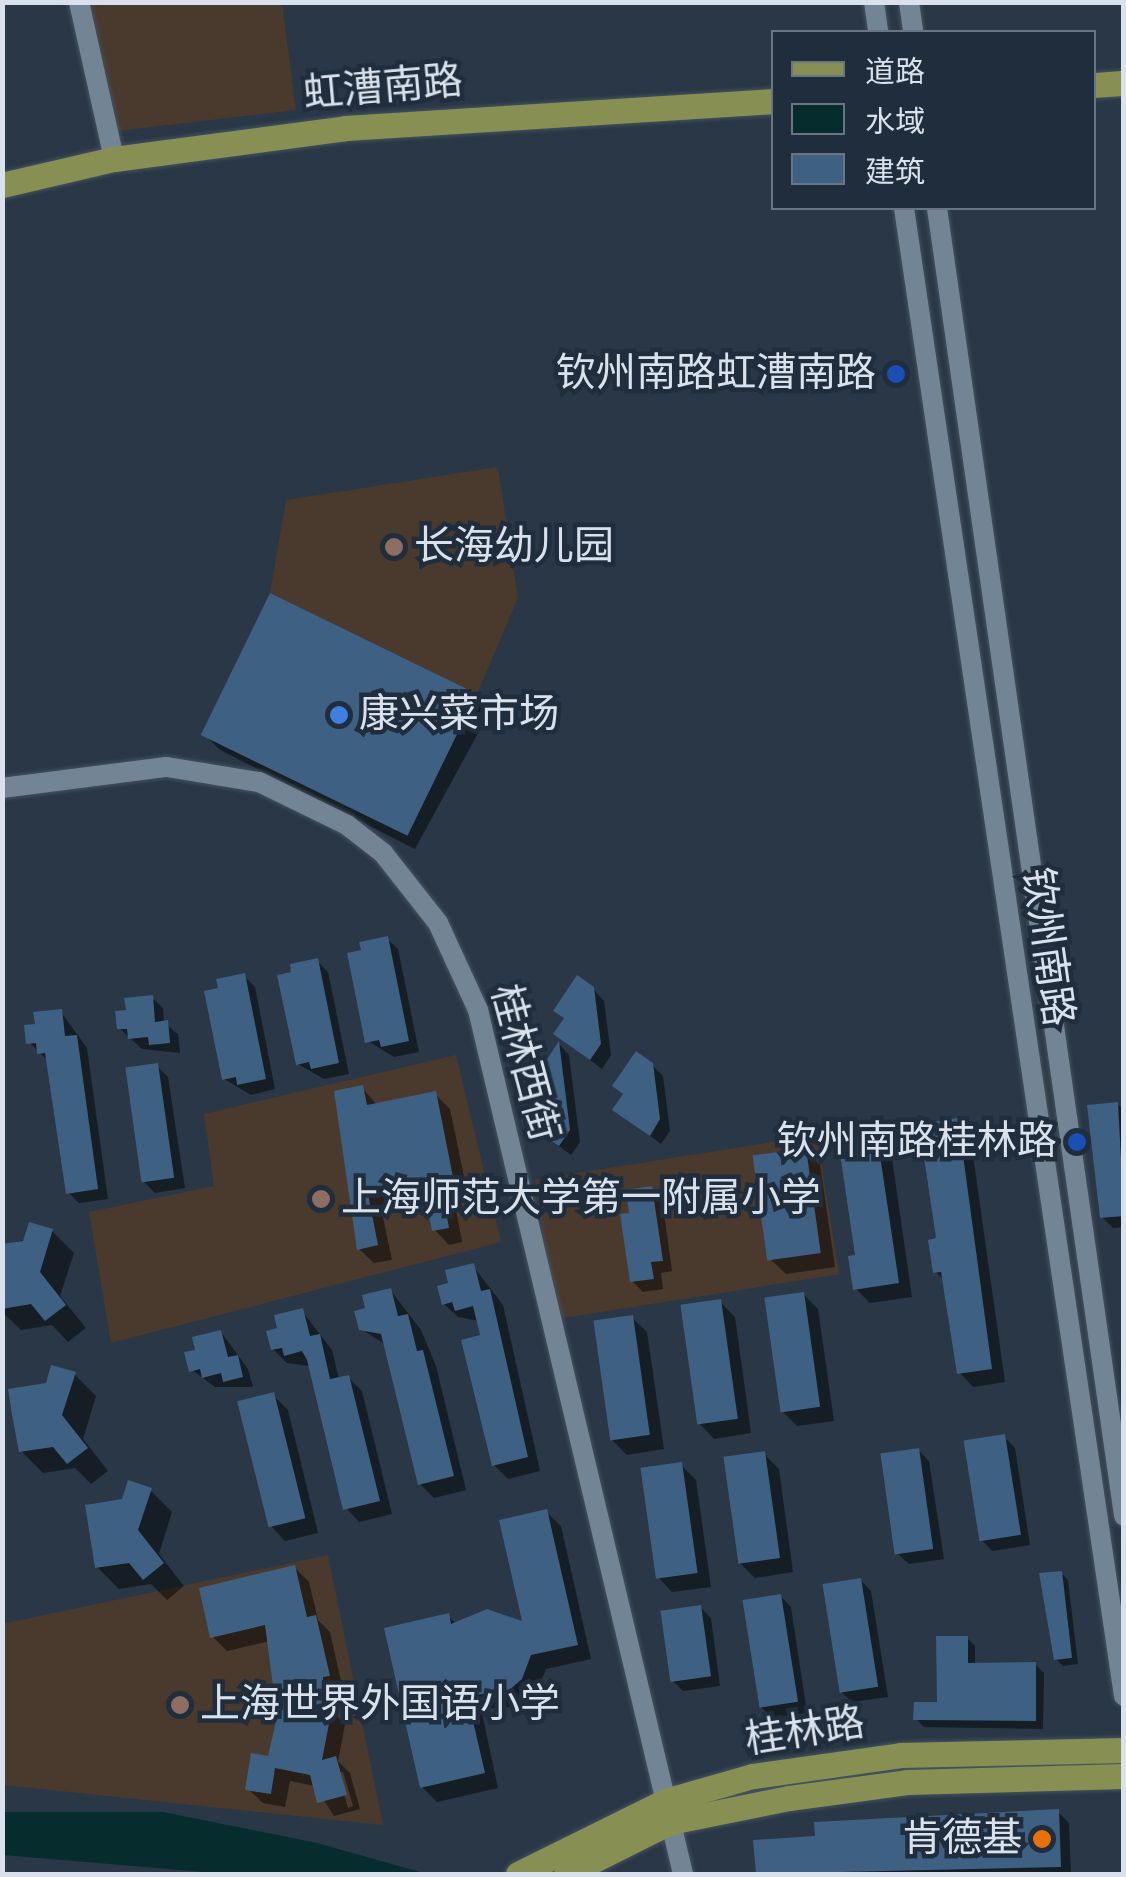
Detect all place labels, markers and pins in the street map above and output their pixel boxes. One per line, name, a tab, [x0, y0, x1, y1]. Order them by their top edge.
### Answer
place label: 钦州南路虹漕南路	[556, 350, 876, 398]
marker: 钦州南路虹漕南路	[885, 363, 907, 385]
place label: 长海幼儿园	[414, 523, 614, 571]
marker: 长海幼儿园	[383, 536, 405, 558]
place label: 康兴菜市场	[359, 691, 559, 739]
marker: 康兴菜市场	[328, 704, 350, 726]
place label: 钦州南路桂林路	[777, 1118, 1057, 1166]
marker: 钦州南路桂林路	[1066, 1131, 1088, 1153]
place label: 上海师范大学第一附属小学	[341, 1175, 821, 1223]
marker: 上海师范大学第一附属小学	[310, 1188, 332, 1210]
place label: 上海世界外国语小学	[200, 1681, 560, 1729]
marker: 上海世界外国语小学	[169, 1694, 191, 1716]
place label: 肯德基	[902, 1815, 1022, 1863]
marker: 肯德基	[1031, 1828, 1053, 1850]

